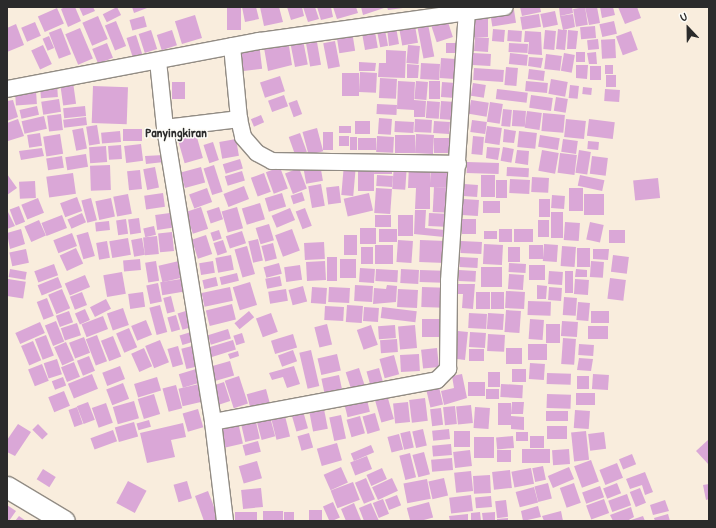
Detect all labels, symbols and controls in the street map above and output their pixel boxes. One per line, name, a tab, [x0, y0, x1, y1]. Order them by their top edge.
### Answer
north arrow	[668, 8, 708, 48]
text: U	[678, 9, 689, 24]
district label: Panyingkiran	[145, 124, 207, 140]

